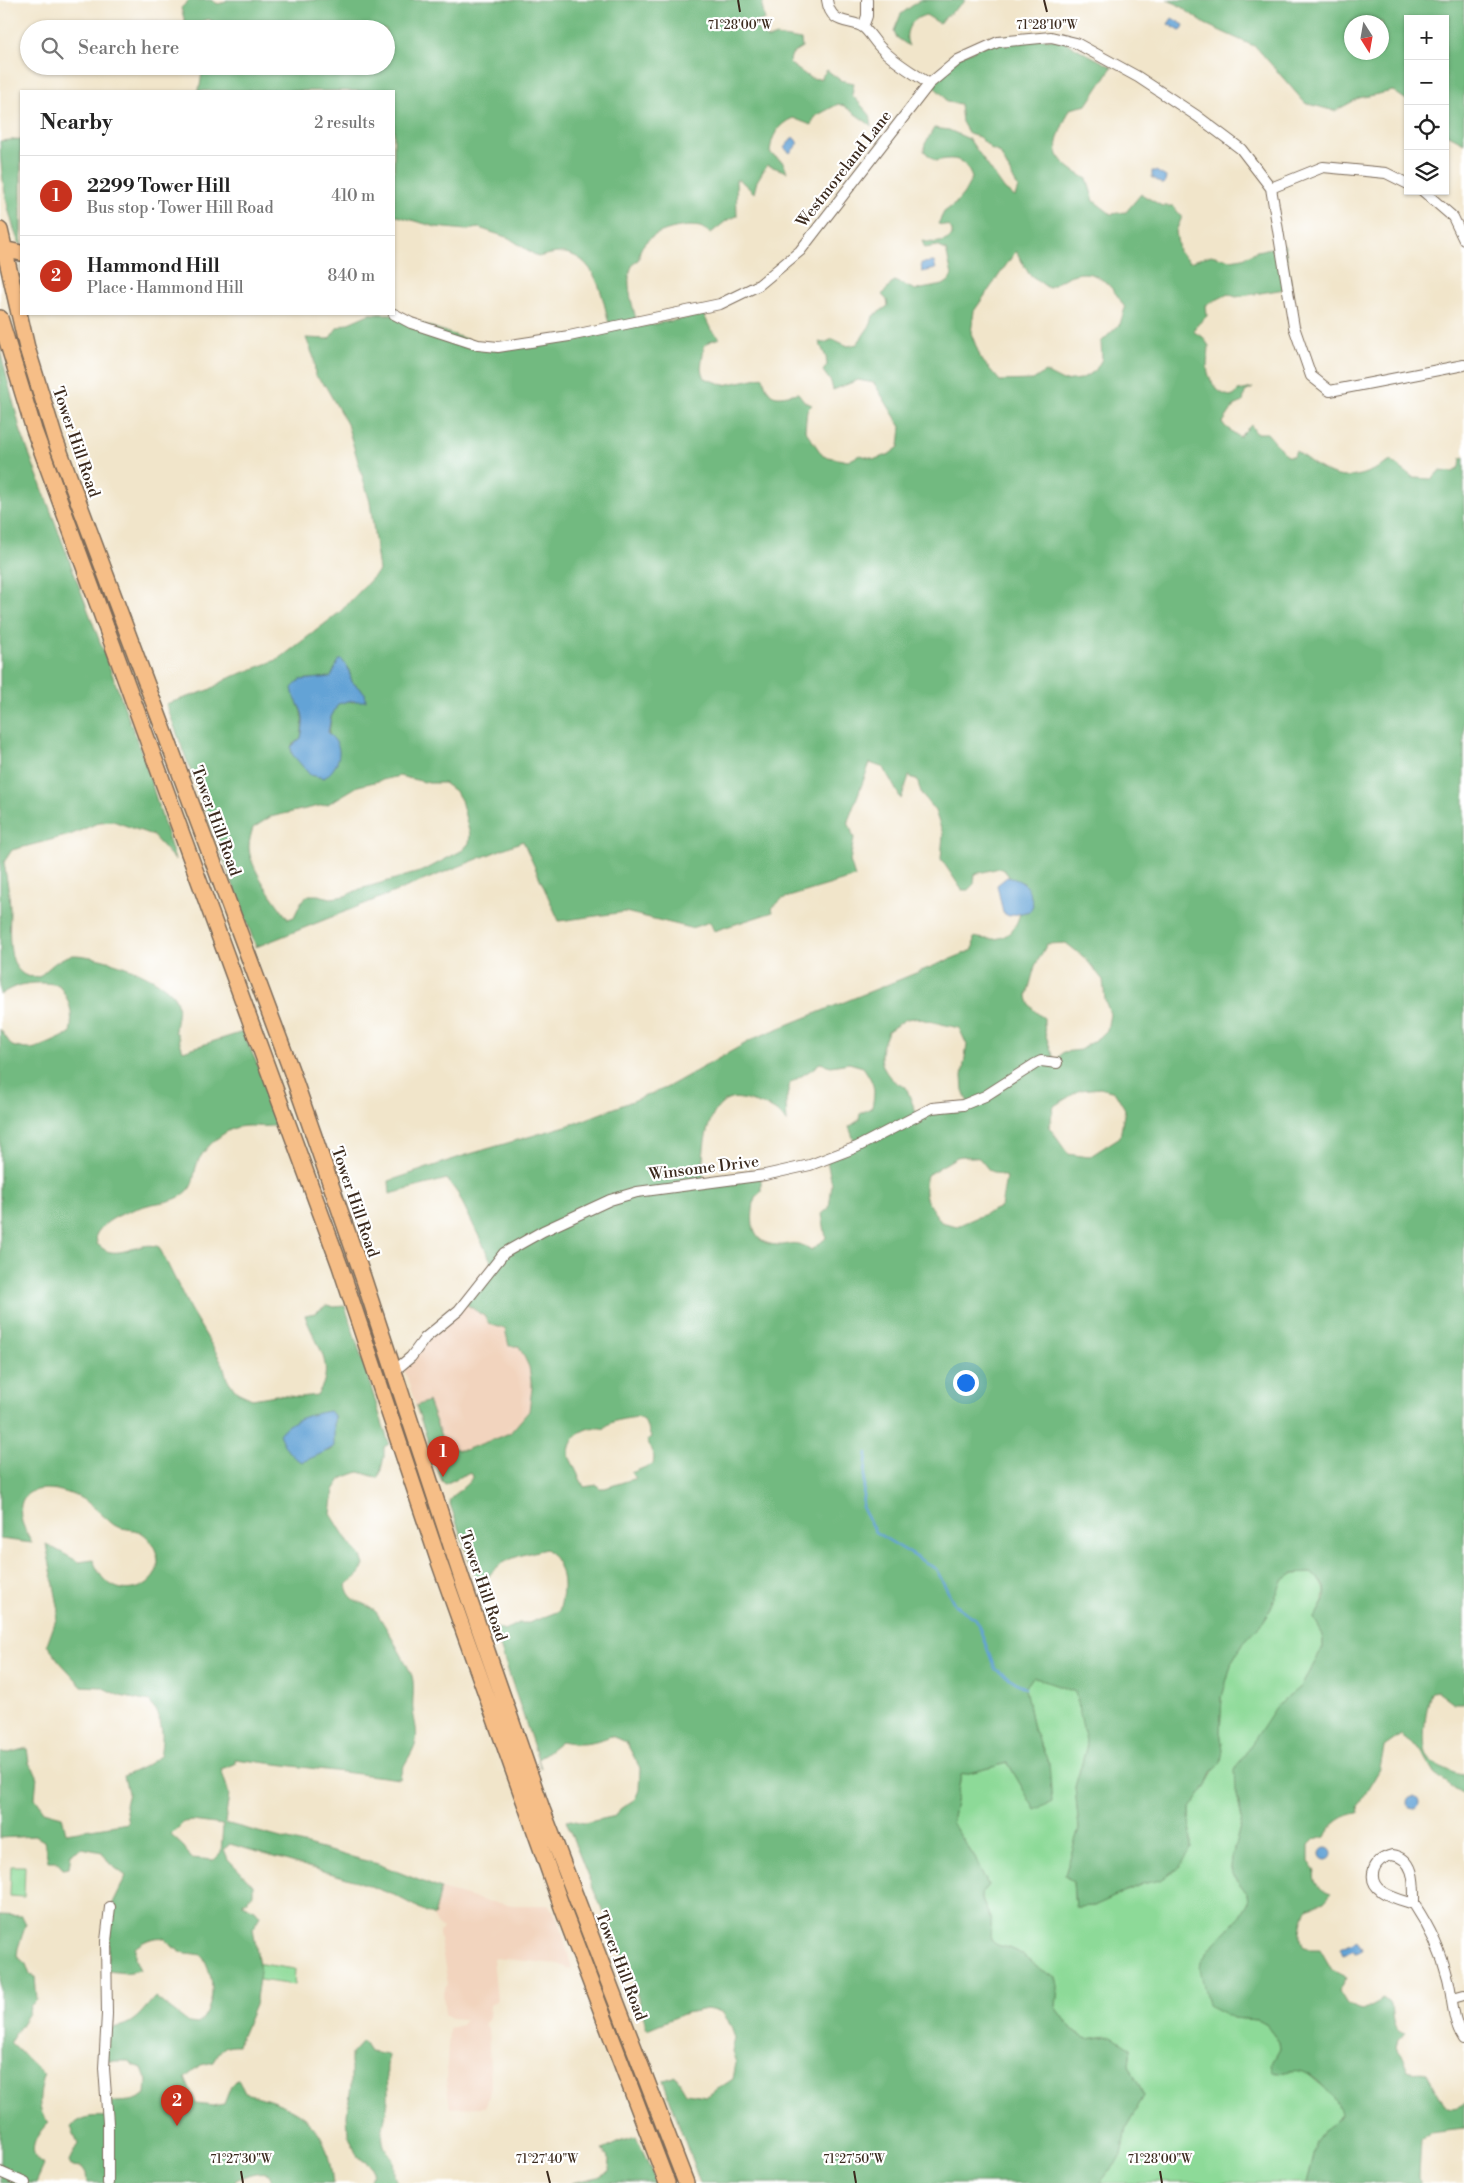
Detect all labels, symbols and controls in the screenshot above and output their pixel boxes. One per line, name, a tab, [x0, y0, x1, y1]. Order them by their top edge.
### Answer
north arrow	[1344, 15, 1389, 60]
map controls	[1404, 15, 1449, 195]
button: +	[1404, 15, 1449, 60]
text: 71°28'00"W	[708, 18, 773, 33]
text: 71°28'10"W	[1016, 18, 1079, 33]
search box	[20, 20, 395, 75]
icon: search	[38, 34, 66, 62]
text: Search here	[78, 36, 179, 60]
button: −	[1404, 60, 1449, 105]
button: locate	[1404, 105, 1449, 150]
street label: Westmoreland Lane	[791, 106, 896, 232]
text: Nearby	[40, 110, 113, 136]
text: 2 results	[314, 113, 375, 133]
button: layers	[1404, 150, 1449, 195]
text: 2299 Tower Hill	[87, 174, 231, 198]
text: 1	[52, 186, 60, 206]
text: 410 m	[331, 186, 375, 206]
text: Bus stop · Tower Hill Road	[87, 198, 273, 218]
text: Hammond Hill	[87, 254, 220, 278]
text: 2	[51, 266, 61, 286]
text: 840 m	[327, 266, 375, 286]
text: Place · Hammond Hill	[87, 278, 244, 298]
street label: Tower Hill Road	[48, 384, 104, 500]
street label: Tower Hill Road	[187, 763, 245, 879]
street label: Tower Hill Road	[327, 1144, 383, 1260]
street label: Winsome Drive	[647, 1151, 760, 1185]
your location	[953, 1370, 979, 1396]
pin: 1	[427, 1436, 459, 1477]
street label: Tower Hill Road	[455, 1528, 511, 1644]
street label: Tower Hill Road	[591, 1908, 651, 2024]
pin: 2	[161, 2085, 193, 2126]
text: 71°27'30"W	[210, 2152, 273, 2167]
text: 71°27'40"W	[516, 2152, 579, 2167]
text: 71°27'50"W	[823, 2152, 886, 2167]
text: 71°28'00"W	[1128, 2152, 1193, 2167]

